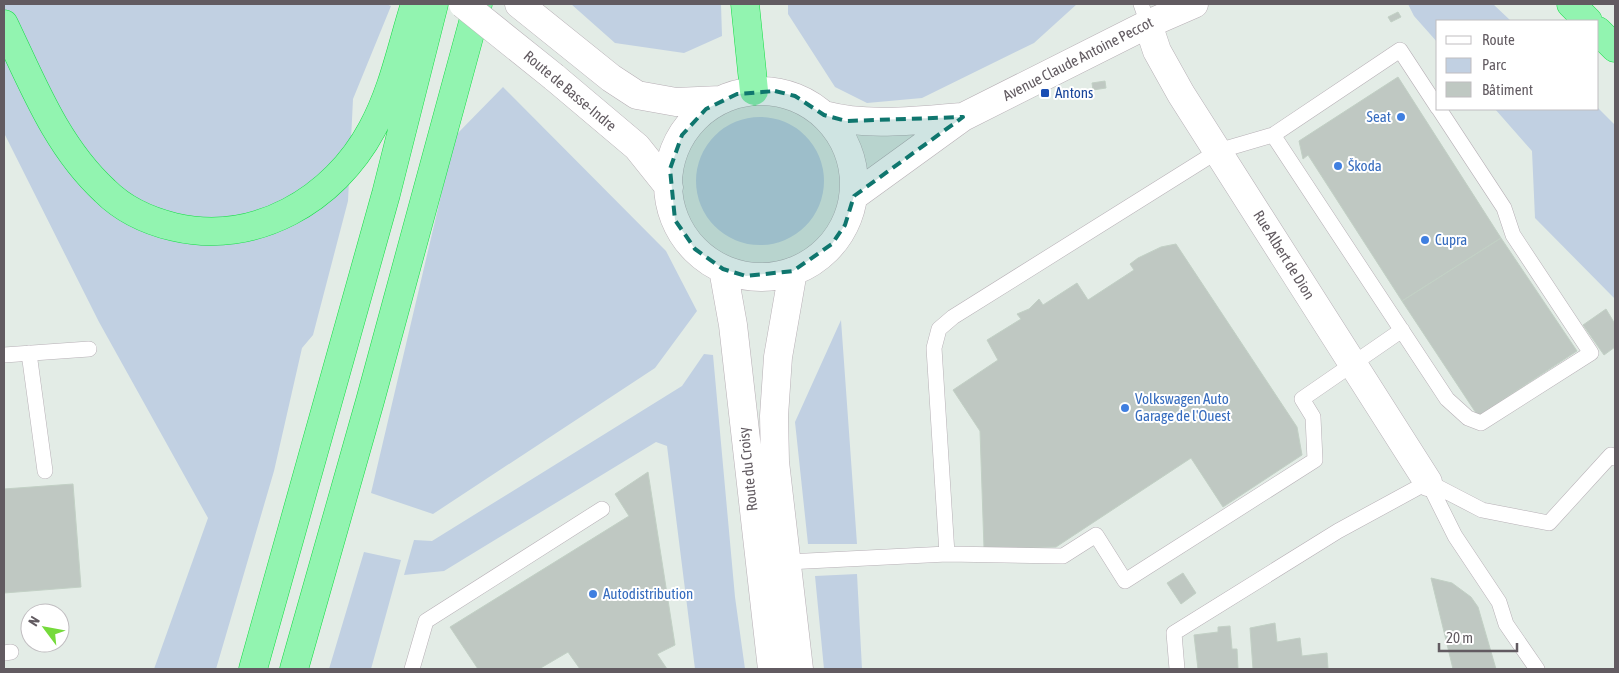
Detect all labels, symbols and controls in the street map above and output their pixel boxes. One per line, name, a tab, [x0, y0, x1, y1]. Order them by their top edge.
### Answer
street label: Avenue Claude Antoine Peccot	[1000, 13, 1156, 104]
legend	[1436, 20, 1599, 110]
text: Route	[1482, 31, 1515, 48]
street label: Route de Basse-Indre	[521, 47, 620, 134]
text: Parc	[1482, 56, 1506, 73]
text: Bâtiment	[1482, 81, 1533, 98]
place label: Antons	[1055, 84, 1093, 101]
marker: Antons	[1039, 87, 1051, 99]
place label: Seat	[1367, 108, 1391, 125]
marker: Seat	[1395, 111, 1407, 123]
place label: Škoda	[1348, 157, 1382, 174]
marker: Škoda	[1332, 160, 1344, 172]
street label: Rue Albert de Dion	[1250, 207, 1319, 302]
place label: Cupra	[1435, 231, 1467, 248]
marker: Cupra	[1419, 234, 1431, 246]
place label: Volkswagen Auto Garage de l'Ouest	[1135, 390, 1231, 424]
marker: Volkswagen Auto Garage de l'Ouest	[1119, 402, 1131, 414]
street label: Route du Croisy	[735, 426, 760, 512]
place label: Autodistribution	[603, 585, 693, 602]
marker: Autodistribution	[587, 588, 599, 600]
north arrow	[20, 603, 70, 653]
text: N	[25, 613, 43, 629]
scale bar	[1439, 620, 1516, 652]
text: 20 m	[1446, 629, 1473, 646]

